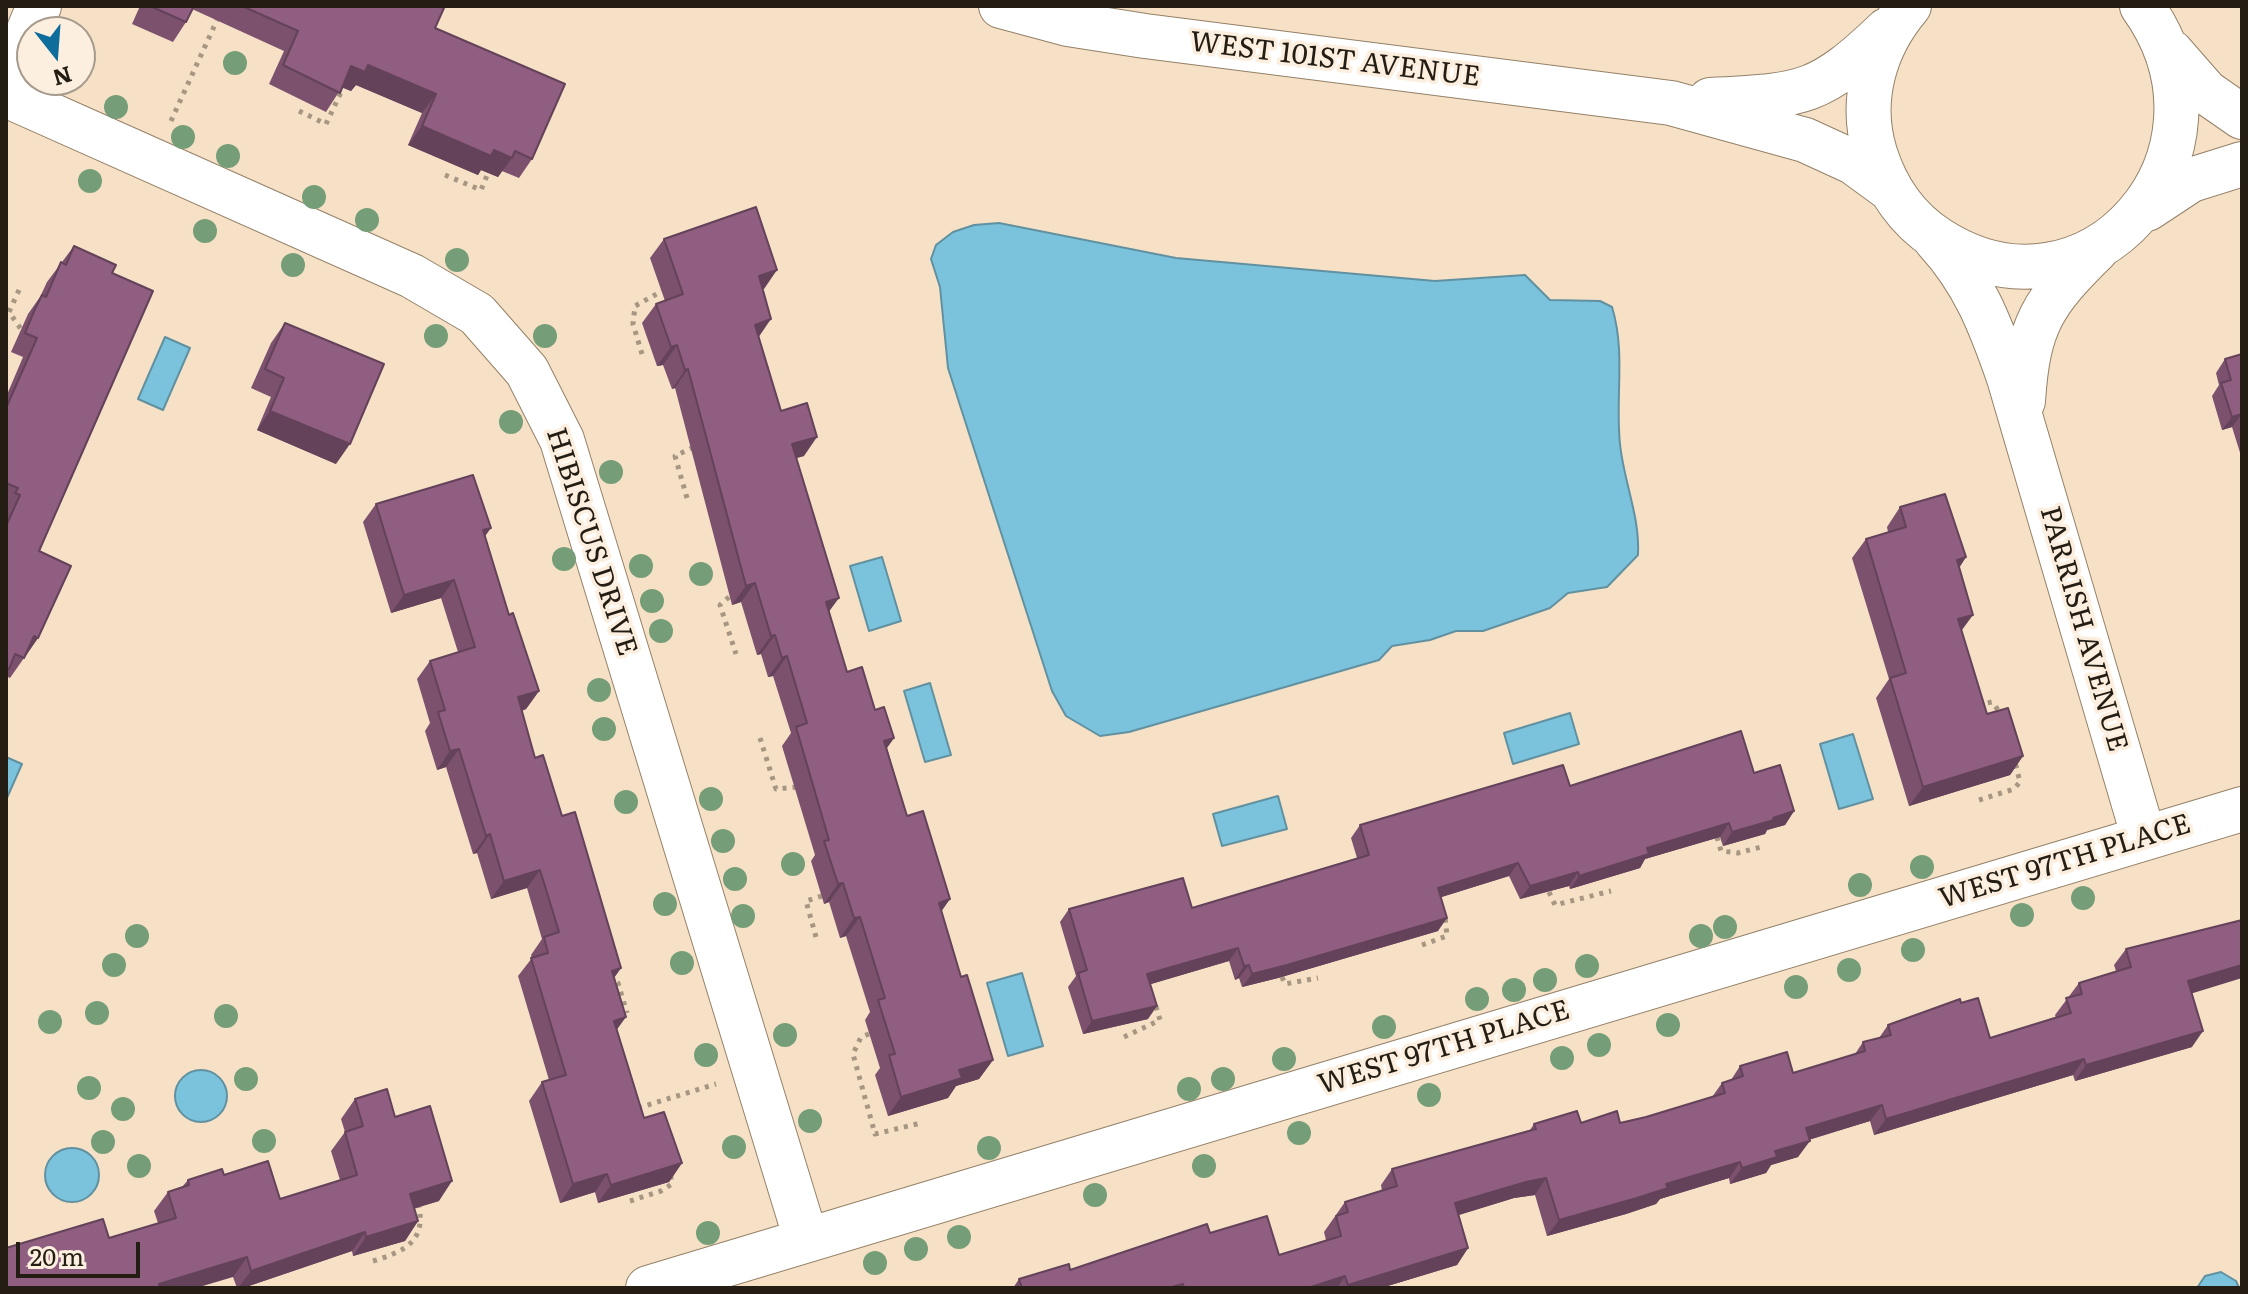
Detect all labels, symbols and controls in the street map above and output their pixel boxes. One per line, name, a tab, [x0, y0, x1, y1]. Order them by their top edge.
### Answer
north arrow	[16, 16, 96, 96]
street label: WEST 101ST AVENUE	[1188, 26, 1482, 94]
text: N	[49, 59, 76, 96]
street label: HIBISCUS DRIVE	[538, 424, 644, 660]
street label: PARRISH AVENUE	[2032, 502, 2134, 756]
street label: WEST 97TH PLACE	[1935, 808, 2195, 916]
street label: WEST 97TH PLACE	[1314, 994, 1574, 1102]
scale bar	[20, 1226, 144, 1276]
text: 20 m	[30, 1238, 84, 1273]

